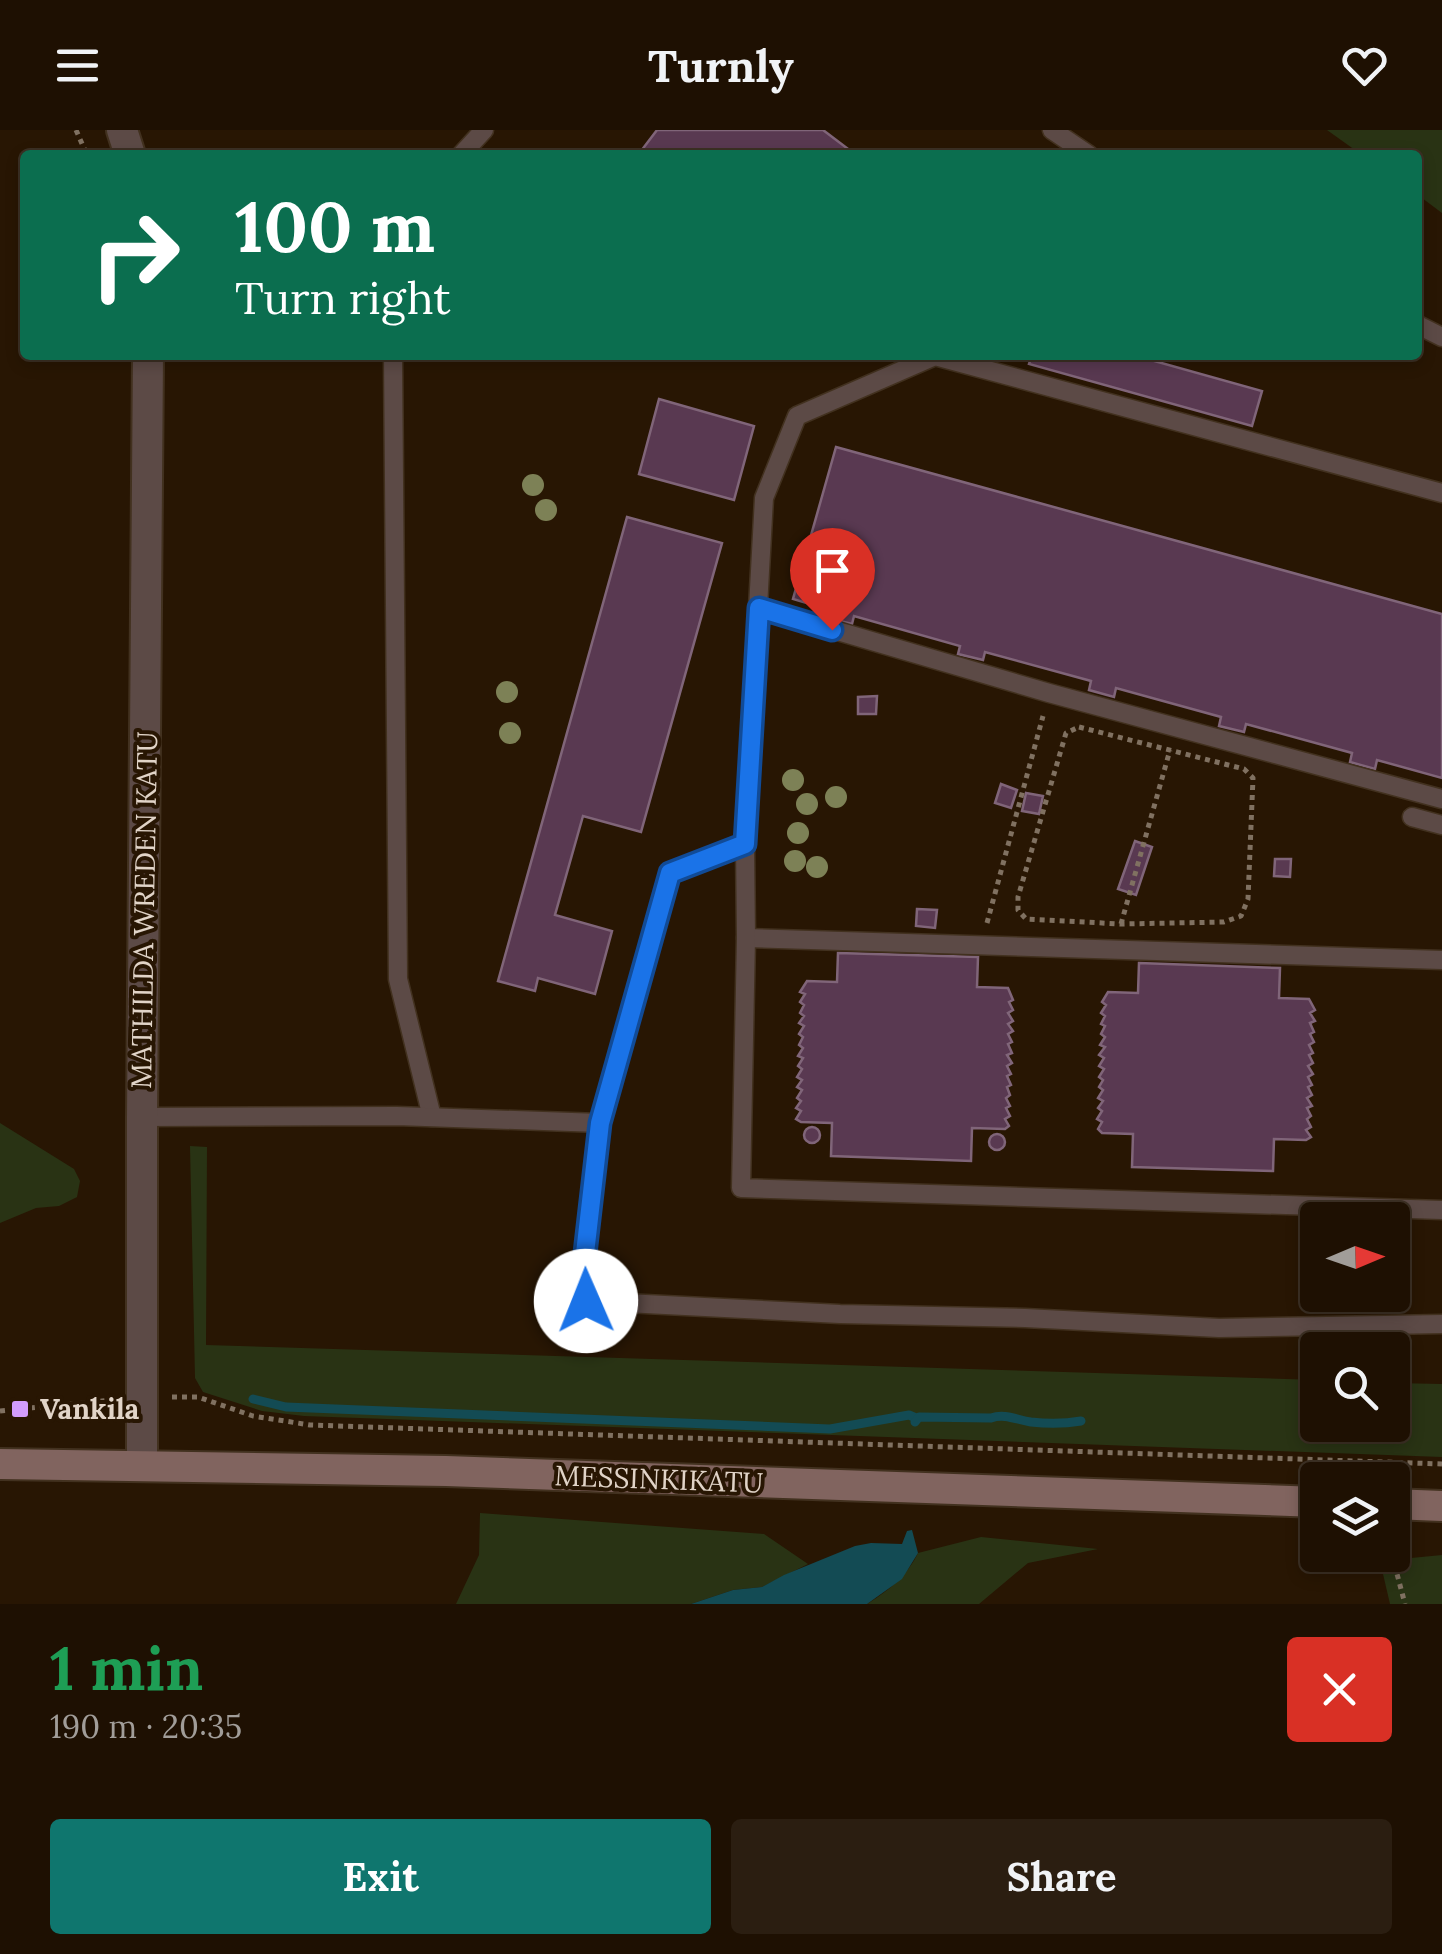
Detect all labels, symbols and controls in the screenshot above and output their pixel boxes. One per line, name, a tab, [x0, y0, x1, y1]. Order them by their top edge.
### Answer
text: Turnly	[648, 37, 794, 94]
icon: menu	[50, 38, 105, 93]
icon: heart	[1337, 38, 1392, 93]
text: 100 m	[235, 182, 435, 271]
icon: right	[70, 190, 200, 320]
text: Turn right	[235, 269, 451, 326]
pin	[790, 528, 875, 631]
icon: arrive	[805, 543, 860, 598]
street label: MATHILDA WREDEN KATU	[123, 731, 165, 1089]
north arrow	[1300, 1202, 1410, 1312]
map controls	[1300, 1202, 1410, 1572]
position arrow	[534, 1249, 638, 1353]
button: search	[1300, 1332, 1410, 1442]
place label: Vankila	[40, 1391, 140, 1427]
marker: Vankila	[9, 1398, 31, 1420]
street label: MESSINKIKATU	[554, 1457, 764, 1501]
button: layers	[1300, 1462, 1410, 1572]
text: 1 min	[50, 1630, 203, 1706]
button: close	[1287, 1637, 1392, 1742]
text: 190 m · 20:35	[50, 1706, 242, 1747]
button: Exit	[50, 1819, 711, 1934]
button: Share	[731, 1819, 1392, 1934]

